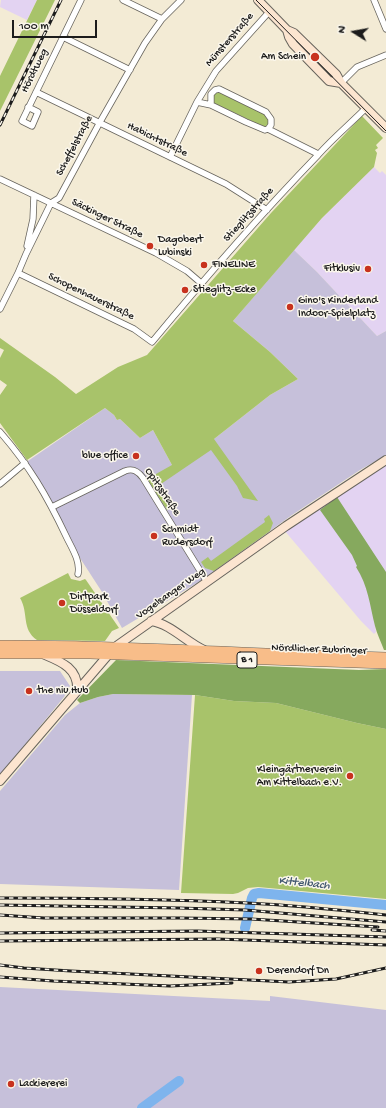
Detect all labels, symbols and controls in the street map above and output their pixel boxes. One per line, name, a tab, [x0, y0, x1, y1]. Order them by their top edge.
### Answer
street label: Münsterstraße	[203, 10, 257, 70]
scale bar	[14, 12, 99, 38]
north arrow	[334, 12, 374, 52]
text: 100 m	[19, 20, 49, 34]
text: N	[336, 25, 349, 34]
street label: Hördtweg	[19, 47, 51, 95]
place label: Am Schein	[261, 50, 306, 64]
marker: Am Schein	[309, 51, 321, 63]
street label: Scheffelstraße	[54, 114, 96, 178]
street label: Habichtstraße	[125, 120, 189, 160]
street label: Stieglitzstraße	[221, 185, 277, 245]
street label: Säckinger Straße	[69, 196, 145, 242]
place label: Dagobert Lubinski	[158, 233, 203, 259]
marker: Dagobert Lubinski	[145, 241, 155, 251]
place label: FINELINE	[212, 258, 255, 272]
marker: FINELINE	[199, 260, 209, 270]
place label: Fitklusiv	[324, 262, 360, 276]
marker: Fitklusiv	[363, 264, 373, 274]
street label: Schopenhauerstraße	[46, 270, 136, 324]
place label: Stieglitz-Ecke	[193, 283, 256, 297]
marker: Stieglitz-Ecke	[180, 285, 190, 295]
place label: Gino's Kinderland Indoor-Spielplatz	[298, 294, 378, 320]
marker: Gino's Kinderland Indoor-Spielplatz	[285, 302, 295, 312]
place label: blue office	[82, 449, 128, 463]
marker: blue office	[131, 451, 141, 461]
street label: Opitzstraße	[141, 466, 183, 518]
place label: Schmidt Rudersdorf	[162, 523, 212, 549]
marker: Schmidt Rudersdorf	[149, 531, 159, 541]
street label: Vogelsanger Weg	[134, 565, 208, 623]
place label: Dirtpark Düsseldorf	[70, 590, 118, 616]
marker: Dirtpark Düsseldorf	[57, 598, 67, 608]
street label: Nördlicher Zubringer	[271, 642, 367, 658]
road number: B 1	[237, 652, 257, 668]
place label: the niu Hub	[37, 684, 88, 698]
marker: the niu Hub	[24, 686, 34, 696]
place label: Kleingärtnerverein Am Kittelbach e.V.	[257, 763, 342, 789]
marker: Kleingärtnerverein Am Kittelbach e.V.	[345, 771, 355, 781]
water label: Kittelbach	[278, 874, 330, 894]
place label: Derendorf Dn	[267, 964, 329, 978]
marker: Derendorf Dn	[254, 966, 264, 976]
place label: Lackiererei	[19, 1077, 67, 1091]
marker: Lackiererei	[6, 1079, 16, 1089]

